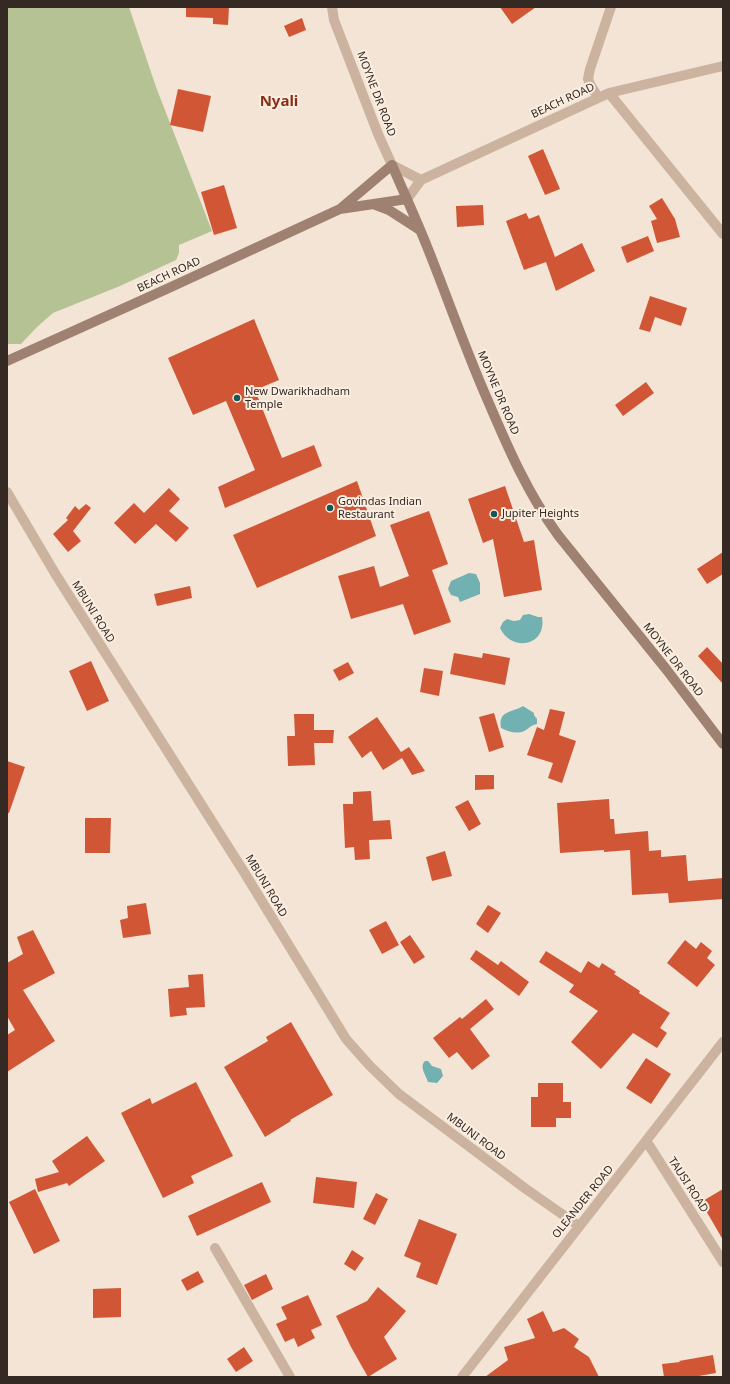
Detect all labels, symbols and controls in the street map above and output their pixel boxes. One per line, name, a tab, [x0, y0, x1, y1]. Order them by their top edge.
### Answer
street label: MOYNE DR ROAD	[354, 50, 398, 138]
street label: BEACH ROAD	[529, 81, 597, 121]
district label: Nyali	[260, 93, 298, 111]
street label: BEACH ROAD	[135, 255, 203, 295]
street label: MOYNE DR ROAD	[474, 349, 522, 437]
place label: New Dwarikhadham Temple	[245, 385, 350, 411]
marker: New Dwarikhadham Temple	[232, 393, 242, 403]
place label: Govindas Indian Restaurant	[338, 495, 422, 521]
marker: Govindas Indian Restaurant	[325, 503, 335, 513]
place label: Jupiter Heights	[502, 507, 579, 521]
marker: Jupiter Heights	[489, 509, 499, 519]
street label: MBUNI ROAD	[69, 579, 117, 645]
street label: MOYNE DR ROAD	[640, 620, 706, 700]
street label: MBUNI ROAD	[242, 852, 290, 920]
street label: MBUNI ROAD	[444, 1111, 508, 1163]
street label: TAUSI ROAD	[665, 1155, 711, 1215]
street label: OLEANDER ROAD	[550, 1163, 616, 1241]

